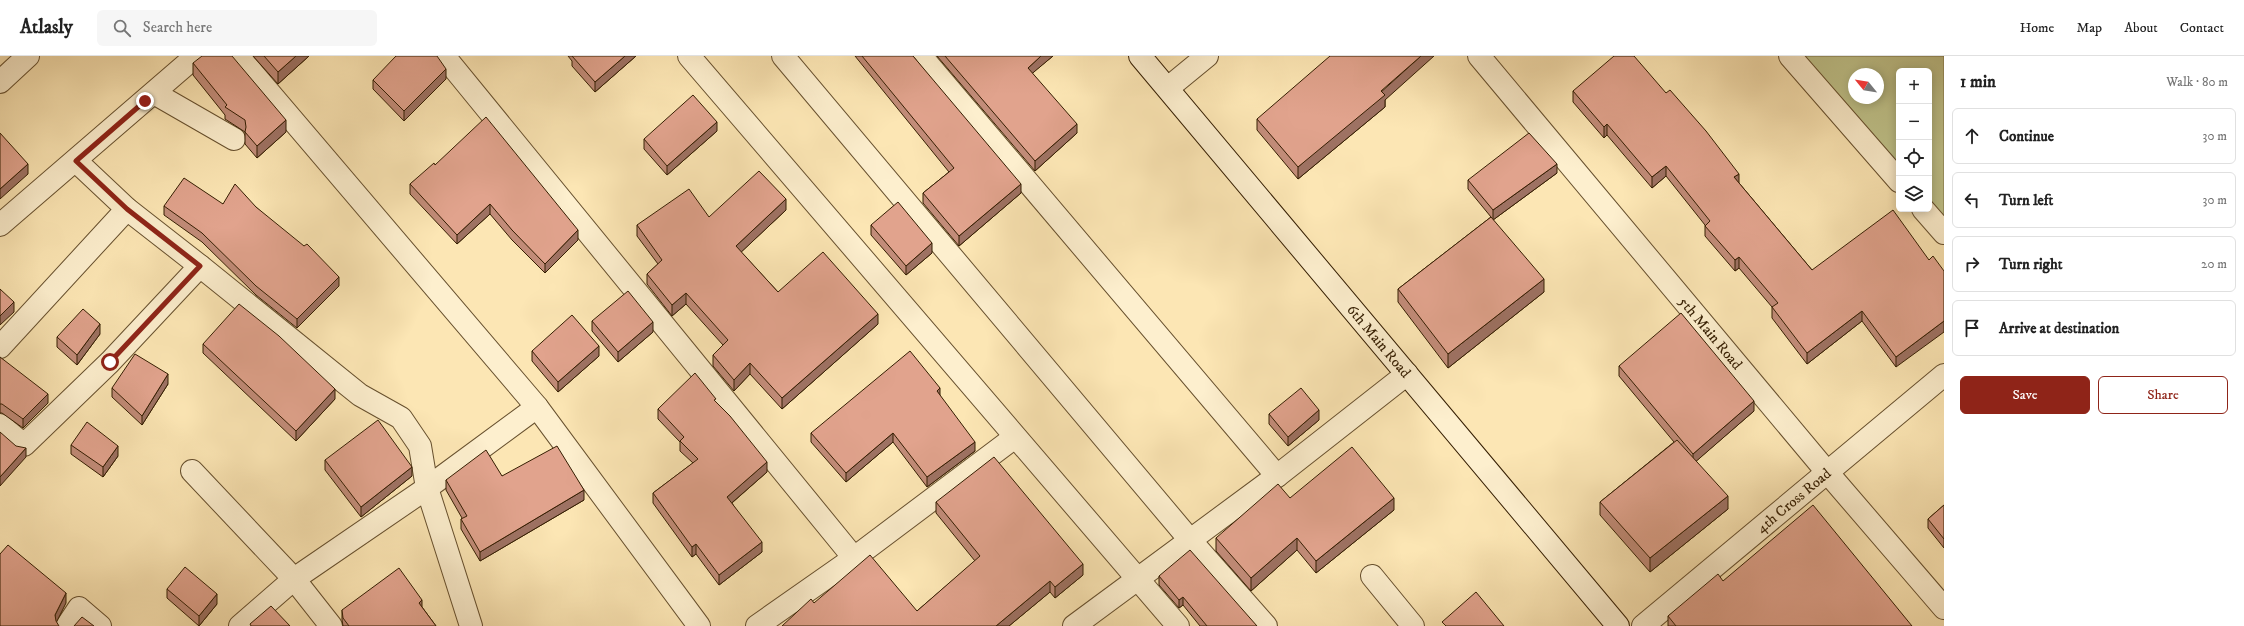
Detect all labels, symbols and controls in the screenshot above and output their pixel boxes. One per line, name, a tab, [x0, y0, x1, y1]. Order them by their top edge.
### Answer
search box	[97, 10, 377, 46]
text: Atlasly	[20, 16, 73, 39]
icon: search	[111, 17, 133, 39]
text: Search here	[143, 18, 212, 37]
text: Home	[2020, 19, 2054, 37]
text: Map	[2076, 19, 2102, 37]
text: About	[2124, 19, 2158, 37]
text: Contact	[2180, 19, 2224, 37]
north arrow	[1848, 68, 1884, 104]
map controls	[1896, 68, 1932, 212]
button: +	[1896, 68, 1932, 104]
text: 1 min	[1960, 71, 1996, 93]
text: Walk · 80 m	[2166, 74, 2228, 90]
route end	[136, 92, 154, 110]
button: −	[1896, 104, 1932, 140]
icon: ahead	[1961, 125, 1983, 147]
text: Continue	[1999, 127, 2054, 146]
text: 30 m	[2203, 128, 2227, 144]
button: locate	[1896, 140, 1932, 176]
button: layers	[1896, 176, 1932, 212]
icon: left	[1961, 189, 1983, 211]
text: Turn left	[1999, 191, 2053, 210]
text: 30 m	[2203, 192, 2227, 208]
icon: right	[1961, 253, 1983, 275]
text: Turn right	[1999, 255, 2062, 274]
text: 20 m	[2201, 256, 2227, 272]
street label: 5th Main Road	[1675, 292, 1747, 374]
street label: 6th Main Road	[1343, 301, 1415, 382]
icon: arrive	[1961, 317, 1983, 339]
text: Arrive at destination	[1999, 319, 2119, 338]
route start	[101, 353, 119, 371]
button: Save	[1960, 376, 2090, 414]
button: Share	[2098, 376, 2228, 414]
street label: 4th Cross Road	[1752, 464, 1835, 537]

